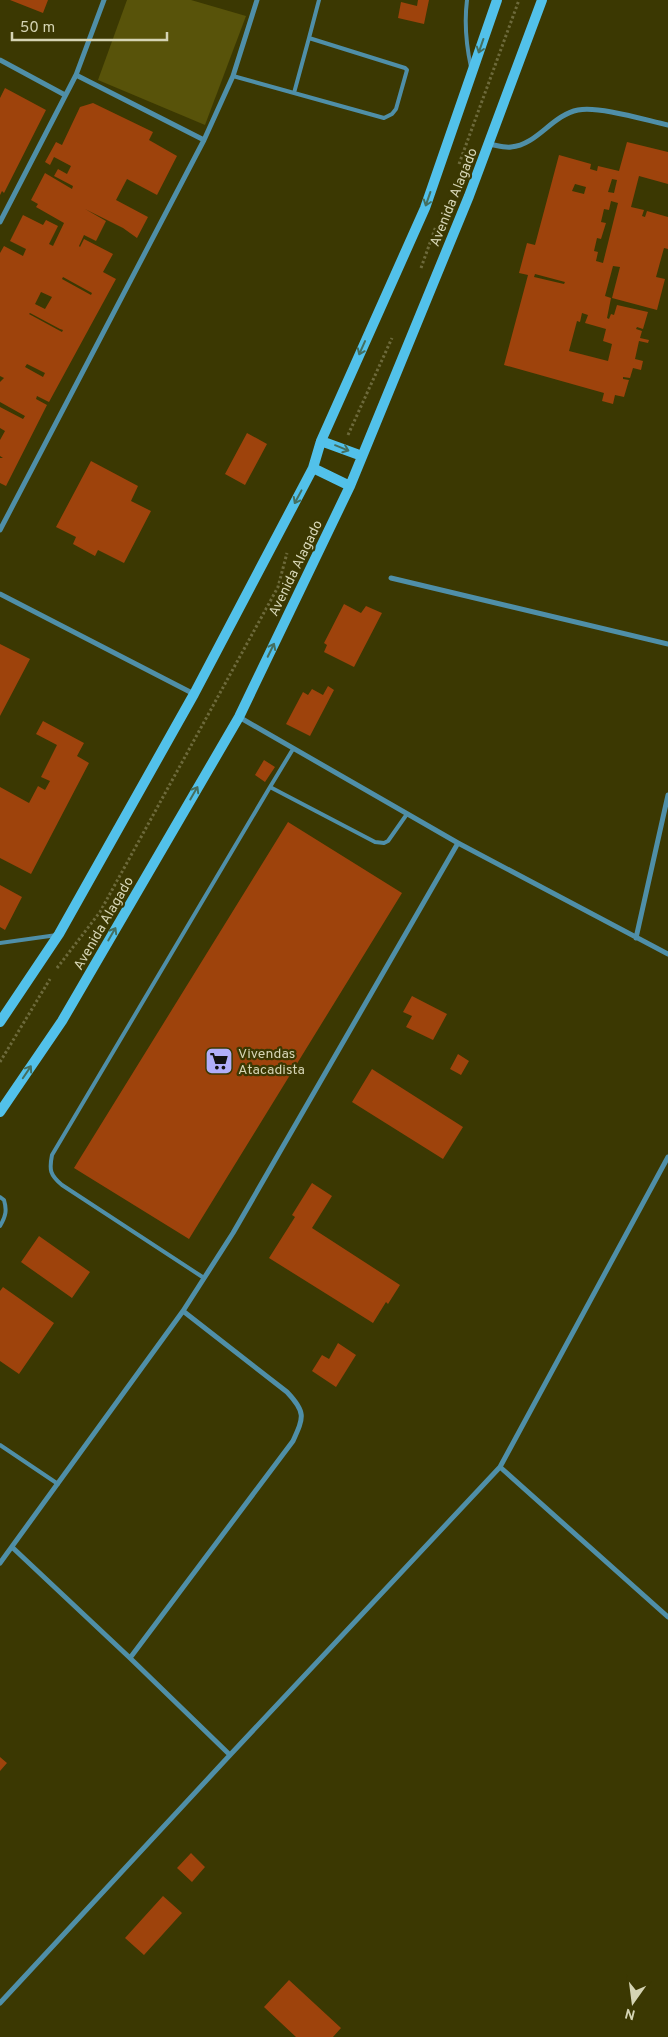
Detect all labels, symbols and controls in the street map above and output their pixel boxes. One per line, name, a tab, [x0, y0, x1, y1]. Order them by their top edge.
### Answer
scale bar	[12, 10, 168, 42]
text: 50 m	[20, 19, 55, 38]
one-way arrow	[476, 38, 485, 53]
street label: Avenida Alagado	[427, 146, 482, 249]
one-way arrow	[423, 191, 432, 207]
one-way arrow	[357, 340, 367, 355]
one-way arrow	[334, 444, 349, 453]
one-way arrow	[293, 489, 302, 504]
street label: Avenida Alagado	[266, 518, 327, 620]
one-way arrow	[267, 643, 276, 658]
one-way arrow	[190, 787, 200, 801]
street label: Avenida Alagado	[71, 874, 138, 973]
one-way arrow	[108, 927, 118, 941]
supermarket icon: Vivendas Atacadista	[204, 1046, 234, 1076]
place label: Vivendas Atacadista	[238, 1046, 305, 1079]
one-way arrow	[22, 1065, 32, 1079]
north arrow	[608, 1977, 658, 2027]
text: N	[623, 2004, 637, 2023]

